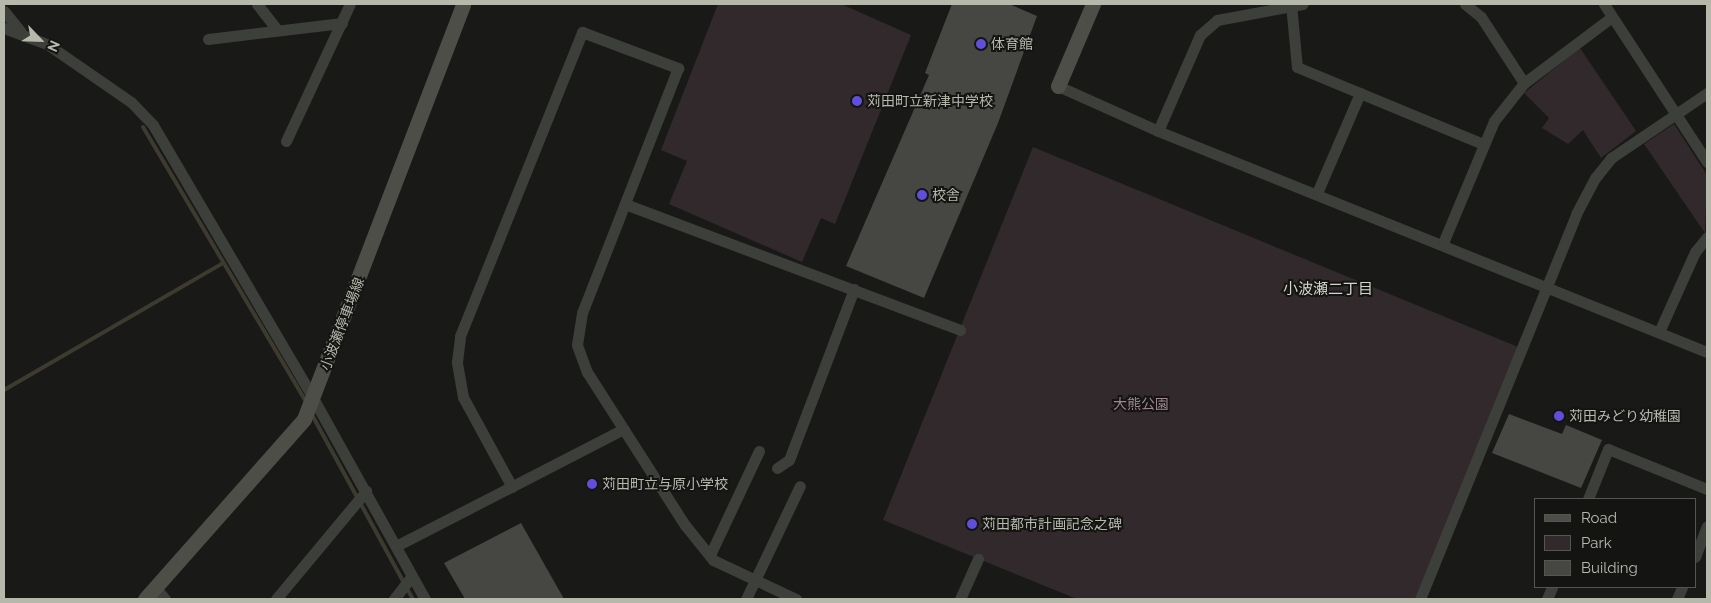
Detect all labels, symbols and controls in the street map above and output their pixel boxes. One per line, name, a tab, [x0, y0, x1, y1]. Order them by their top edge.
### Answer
north arrow	[15, 15, 65, 65]
place label: 体育館	[991, 36, 1033, 52]
text: N	[44, 38, 63, 54]
marker: 体育館	[975, 38, 987, 50]
place label: 苅田町立新津中学校	[867, 93, 993, 109]
marker: 苅田町立新津中学校	[851, 95, 863, 107]
place label: 校舎	[932, 187, 960, 203]
marker: 校舎	[916, 189, 928, 201]
street label: 小波瀬停車場線	[317, 275, 367, 373]
district label: 小波瀬二丁目	[1283, 281, 1373, 299]
park label: 大熊公園	[1113, 396, 1169, 412]
place label: 苅田みどり幼稚園	[1569, 408, 1681, 424]
marker: 苅田みどり幼稚園	[1553, 410, 1565, 422]
place label: 苅田町立与原小学校	[602, 476, 728, 492]
marker: 苅田町立与原小学校	[586, 478, 598, 490]
legend	[1534, 498, 1696, 588]
text: Road	[1581, 509, 1617, 527]
place label: 苅田都市計画記念之碑	[982, 516, 1122, 532]
marker: 苅田都市計画記念之碑	[966, 518, 978, 530]
text: Park	[1581, 534, 1612, 552]
text: Building	[1581, 559, 1638, 577]

